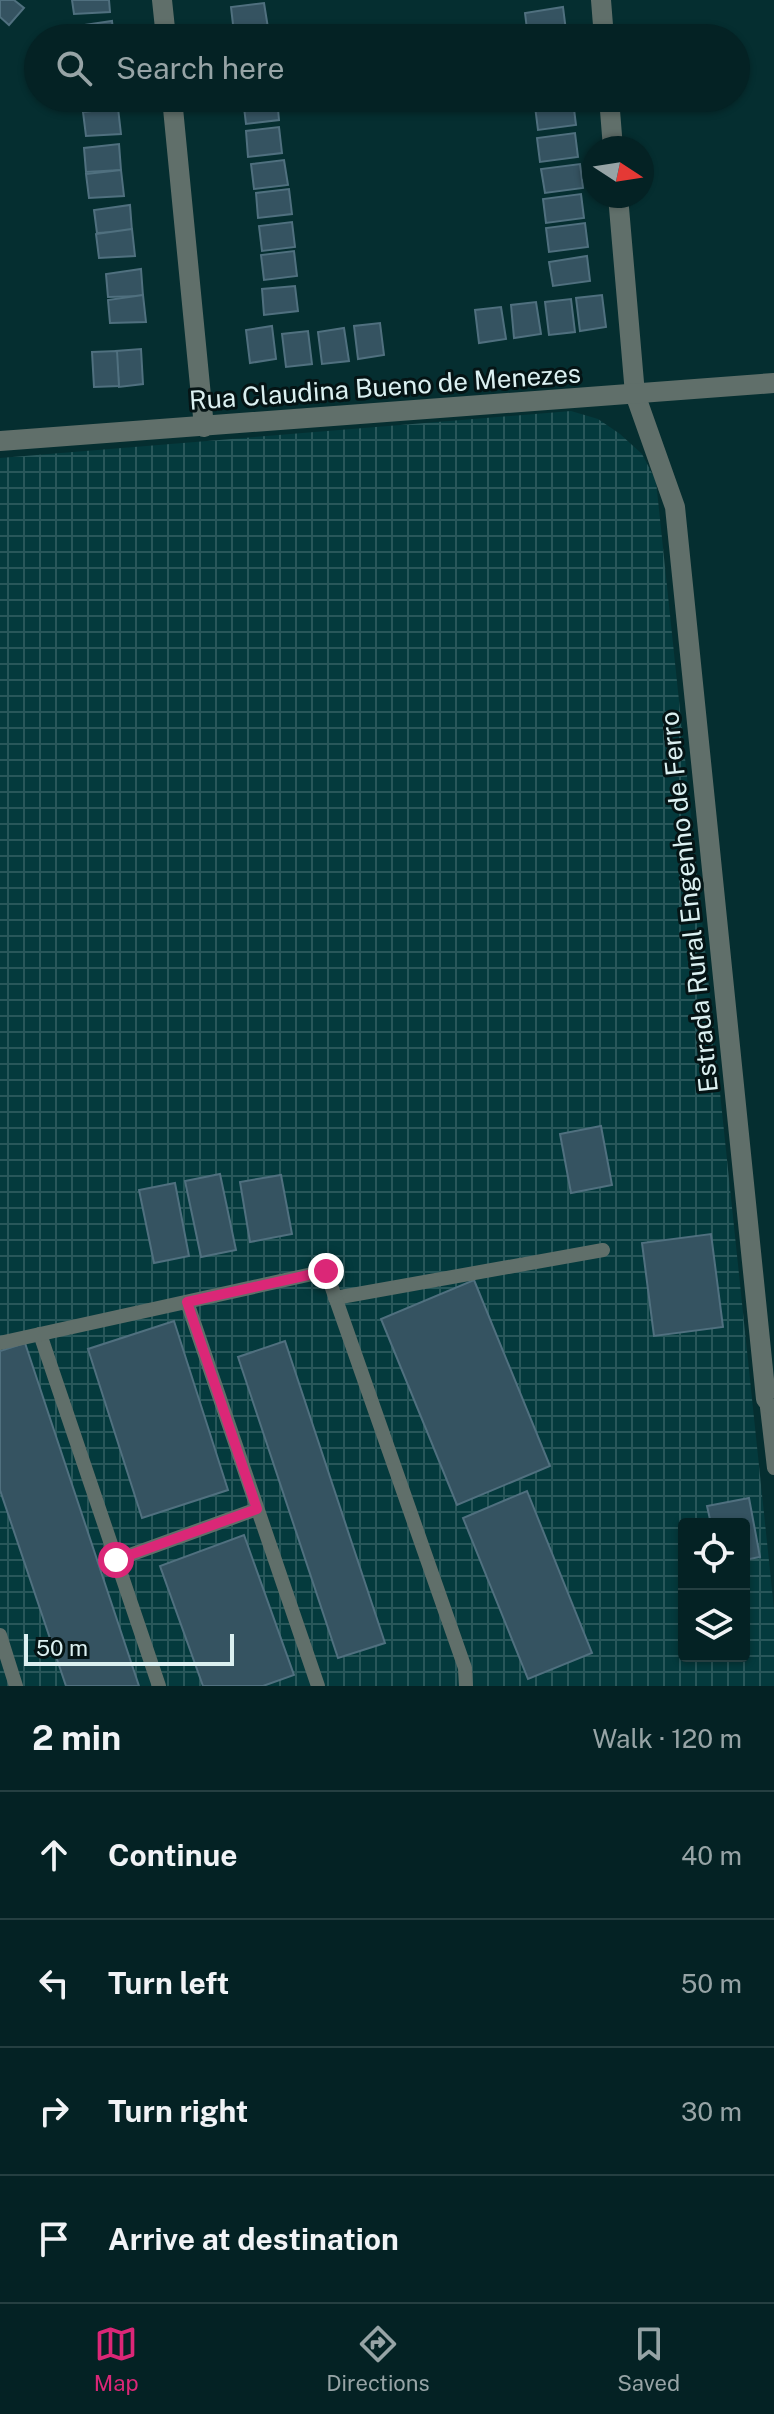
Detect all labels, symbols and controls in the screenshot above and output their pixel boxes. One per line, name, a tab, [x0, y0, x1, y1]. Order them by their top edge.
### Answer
search box	[24, 24, 750, 112]
icon: search	[52, 46, 96, 90]
text: Search here	[116, 50, 284, 86]
north arrow	[582, 136, 654, 208]
street label: Rua Claudina Bueno de Menezes	[188, 357, 582, 416]
street label: Estrada Rural Engenho de Ferro	[653, 710, 724, 1094]
route end	[308, 1253, 344, 1289]
map controls	[678, 1518, 750, 1662]
button: locate	[678, 1518, 750, 1590]
route start	[98, 1542, 134, 1578]
button: layers	[678, 1590, 750, 1662]
scale bar	[24, 1630, 234, 1666]
text: 50 m	[36, 1635, 88, 1661]
text: 2 min	[32, 1718, 121, 1758]
text: Walk · 120 m	[592, 1723, 742, 1754]
icon: ahead	[32, 1833, 76, 1877]
text: Continue	[108, 1837, 238, 1873]
text: 40 m	[681, 1840, 742, 1871]
icon: left	[32, 1961, 76, 2005]
text: Turn left	[108, 1965, 229, 2001]
text: 50 m	[681, 1968, 742, 1999]
icon: right	[32, 2089, 76, 2133]
text: Turn right	[108, 2093, 248, 2129]
text: 30 m	[681, 2096, 742, 2127]
icon: arrive	[32, 2217, 76, 2261]
text: Arrive at destination	[108, 2221, 399, 2257]
tab: Map	[94, 2322, 139, 2396]
tab: Directions	[326, 2322, 430, 2396]
tab: Saved	[617, 2322, 680, 2396]

